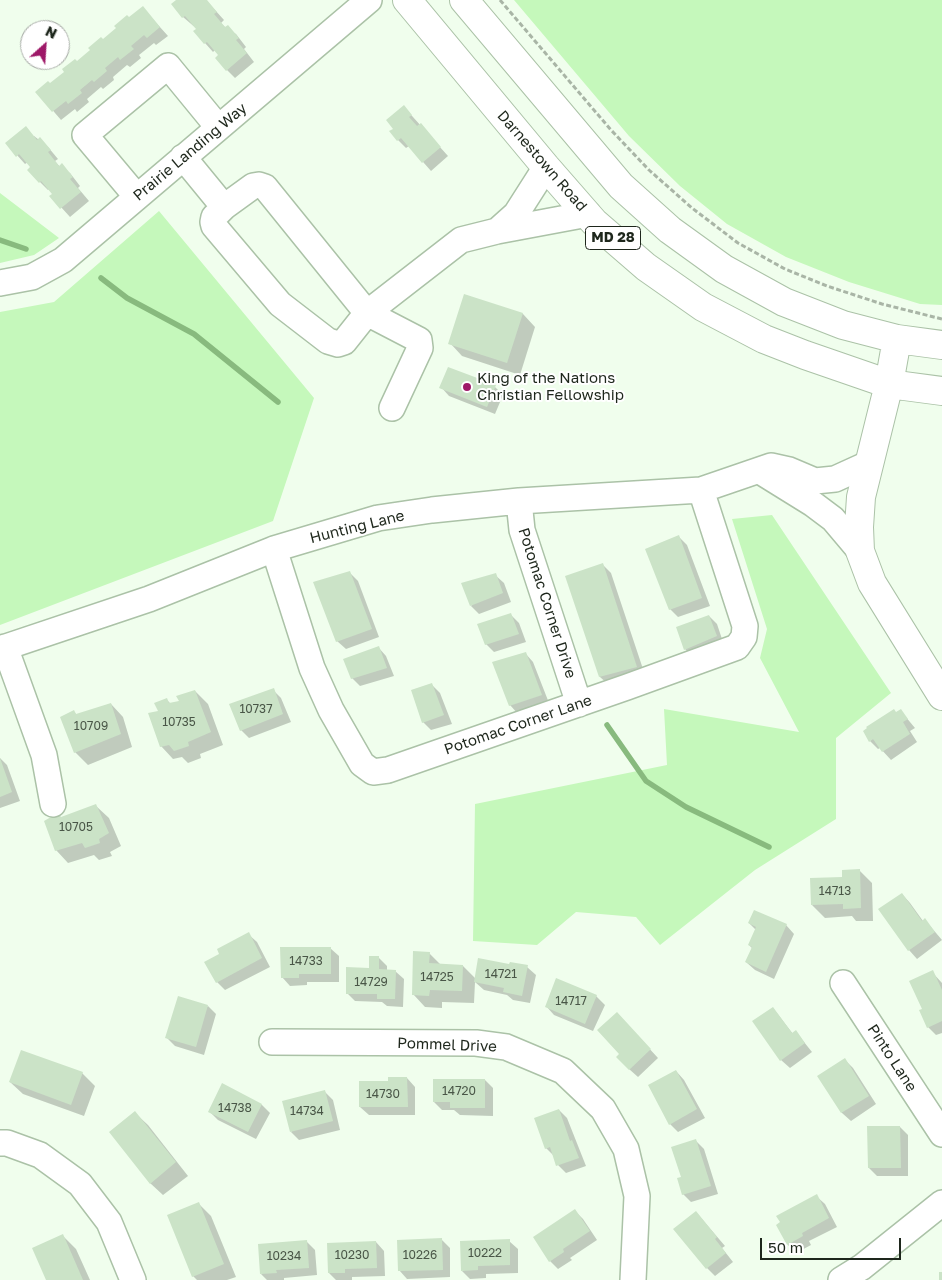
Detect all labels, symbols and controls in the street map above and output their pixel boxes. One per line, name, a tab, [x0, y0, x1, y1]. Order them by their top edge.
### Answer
north arrow	[20, 20, 70, 70]
text: N	[43, 22, 60, 42]
street label: Prairie Landing Way	[130, 99, 250, 205]
street label: Darnestown Road	[493, 107, 591, 215]
road number: MD 28	[586, 227, 640, 250]
place label: King of the Nations Christian Fellowship	[477, 369, 624, 404]
marker: King of the Nations Christian Fellowship	[461, 381, 473, 393]
street label: Hunting Lane	[308, 507, 406, 547]
street label: Potomac Corner Drive	[514, 526, 580, 680]
street label: Potomac Corner Lane	[442, 691, 594, 759]
house number: 10737	[240, 702, 272, 716]
house number: 10735	[162, 715, 196, 729]
house number: 10709	[74, 719, 108, 733]
house number: 10705	[59, 820, 93, 834]
house number: 14713	[819, 884, 851, 898]
house number: 14733	[289, 954, 323, 968]
house number: 14721	[485, 967, 517, 981]
house number: 14725	[420, 970, 454, 984]
house number: 14729	[354, 975, 388, 989]
house number: 14717	[555, 994, 587, 1008]
street label: Pinto Lane	[864, 1021, 920, 1095]
street label: Pommel Drive	[397, 1034, 497, 1056]
house number: 14720	[442, 1084, 476, 1098]
house number: 14730	[366, 1087, 400, 1101]
house number: 14738	[218, 1101, 252, 1115]
house number: 14734	[290, 1104, 324, 1118]
scale bar	[762, 1228, 903, 1260]
text: 50 m	[768, 1238, 803, 1256]
house number: 10222	[468, 1246, 502, 1260]
house number: 10230	[335, 1248, 369, 1262]
house number: 10226	[403, 1248, 437, 1262]
house number: 10234	[267, 1249, 301, 1263]

